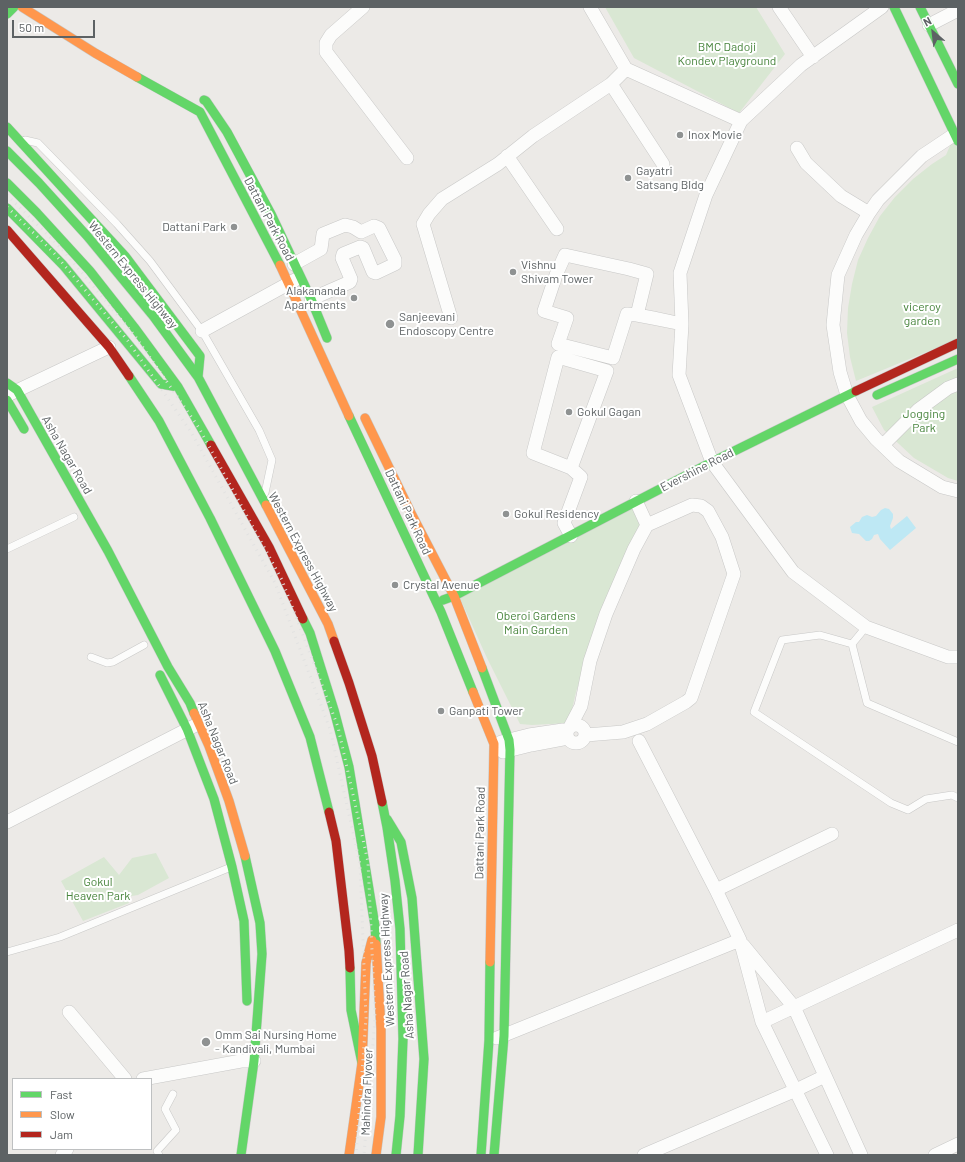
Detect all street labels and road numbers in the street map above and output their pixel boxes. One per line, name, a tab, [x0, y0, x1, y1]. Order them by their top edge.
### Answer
street label: Dattani Park Road	[241, 175, 297, 263]
street label: Western Express Highway	[85, 219, 181, 331]
street label: Asha Nagar Road	[39, 413, 95, 497]
street label: Evershine Road	[658, 445, 736, 495]
street label: Dattani Park Road	[382, 467, 434, 557]
street label: Western Express Highway	[265, 490, 341, 614]
street label: Asha Nagar Road	[195, 699, 241, 787]
street label: Dattani Park Road	[472, 787, 488, 879]
street label: Western Express Highway	[376, 893, 398, 1027]
street label: Asha Nagar Road	[397, 951, 417, 1039]
street label: Mahindra Flyover	[358, 1048, 376, 1136]

